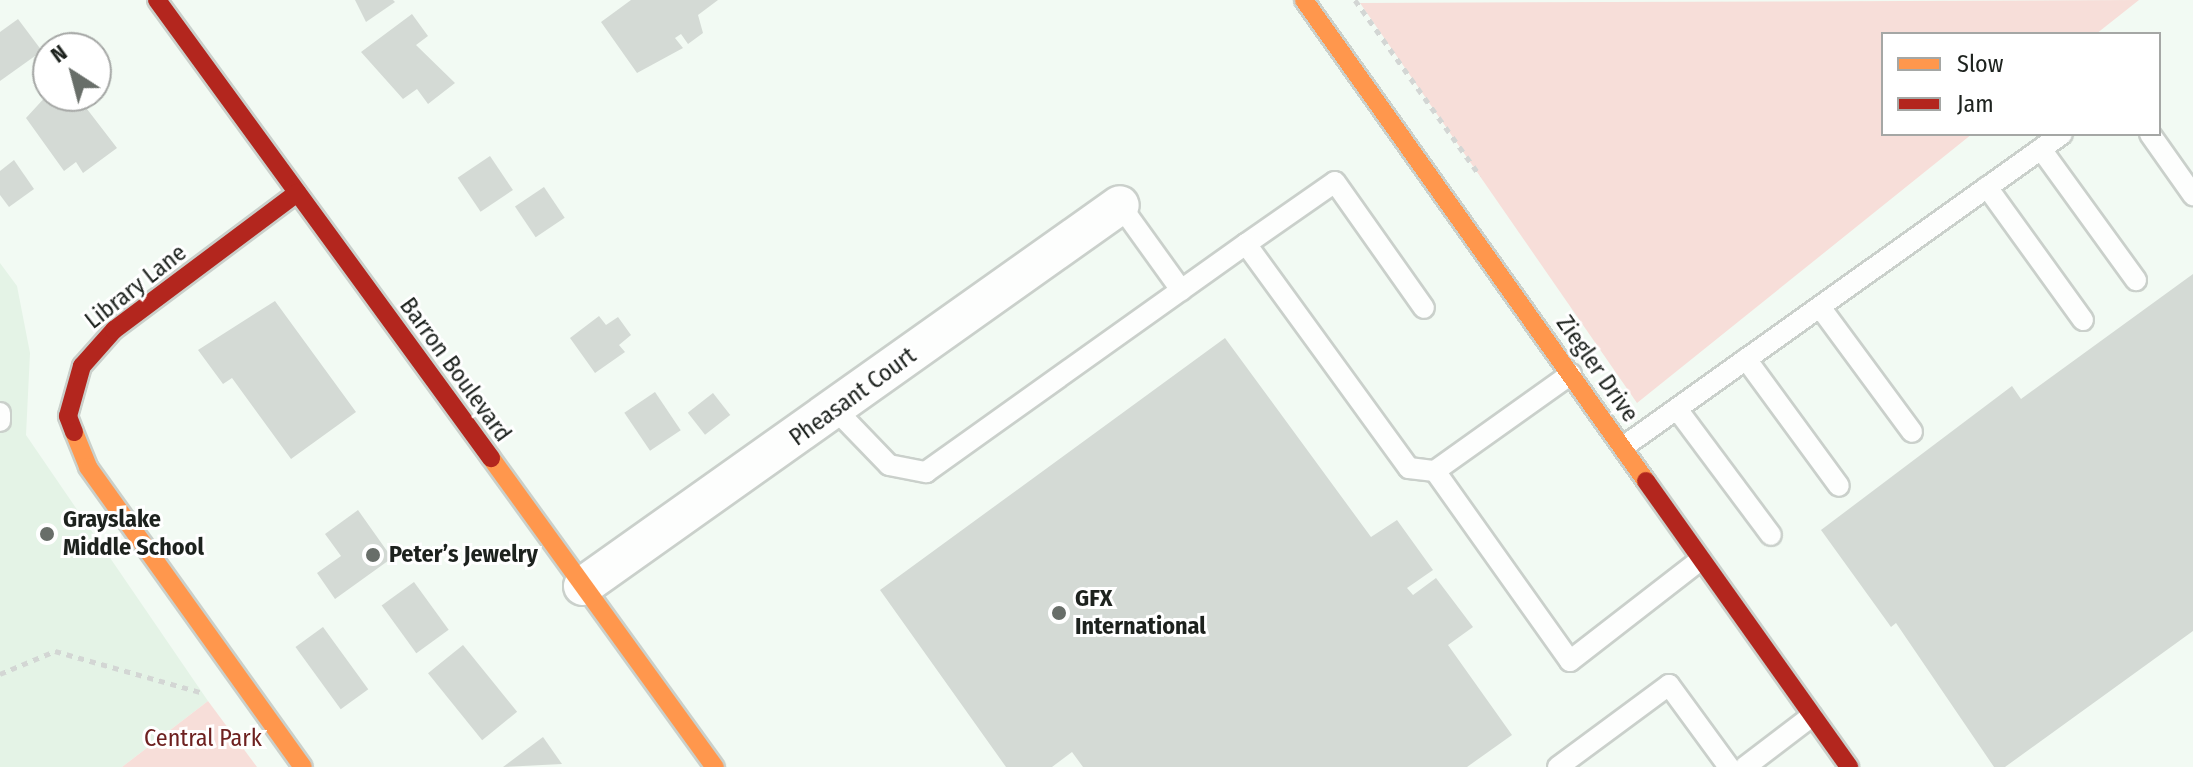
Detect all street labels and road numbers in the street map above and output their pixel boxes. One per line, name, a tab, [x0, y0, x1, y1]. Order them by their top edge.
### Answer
street label: Library Lane	[80, 239, 192, 335]
street label: Barron Boulevard	[393, 292, 517, 448]
street label: Ziegler Drive	[1550, 310, 1644, 428]
street label: Pheasant Court	[784, 342, 922, 452]

